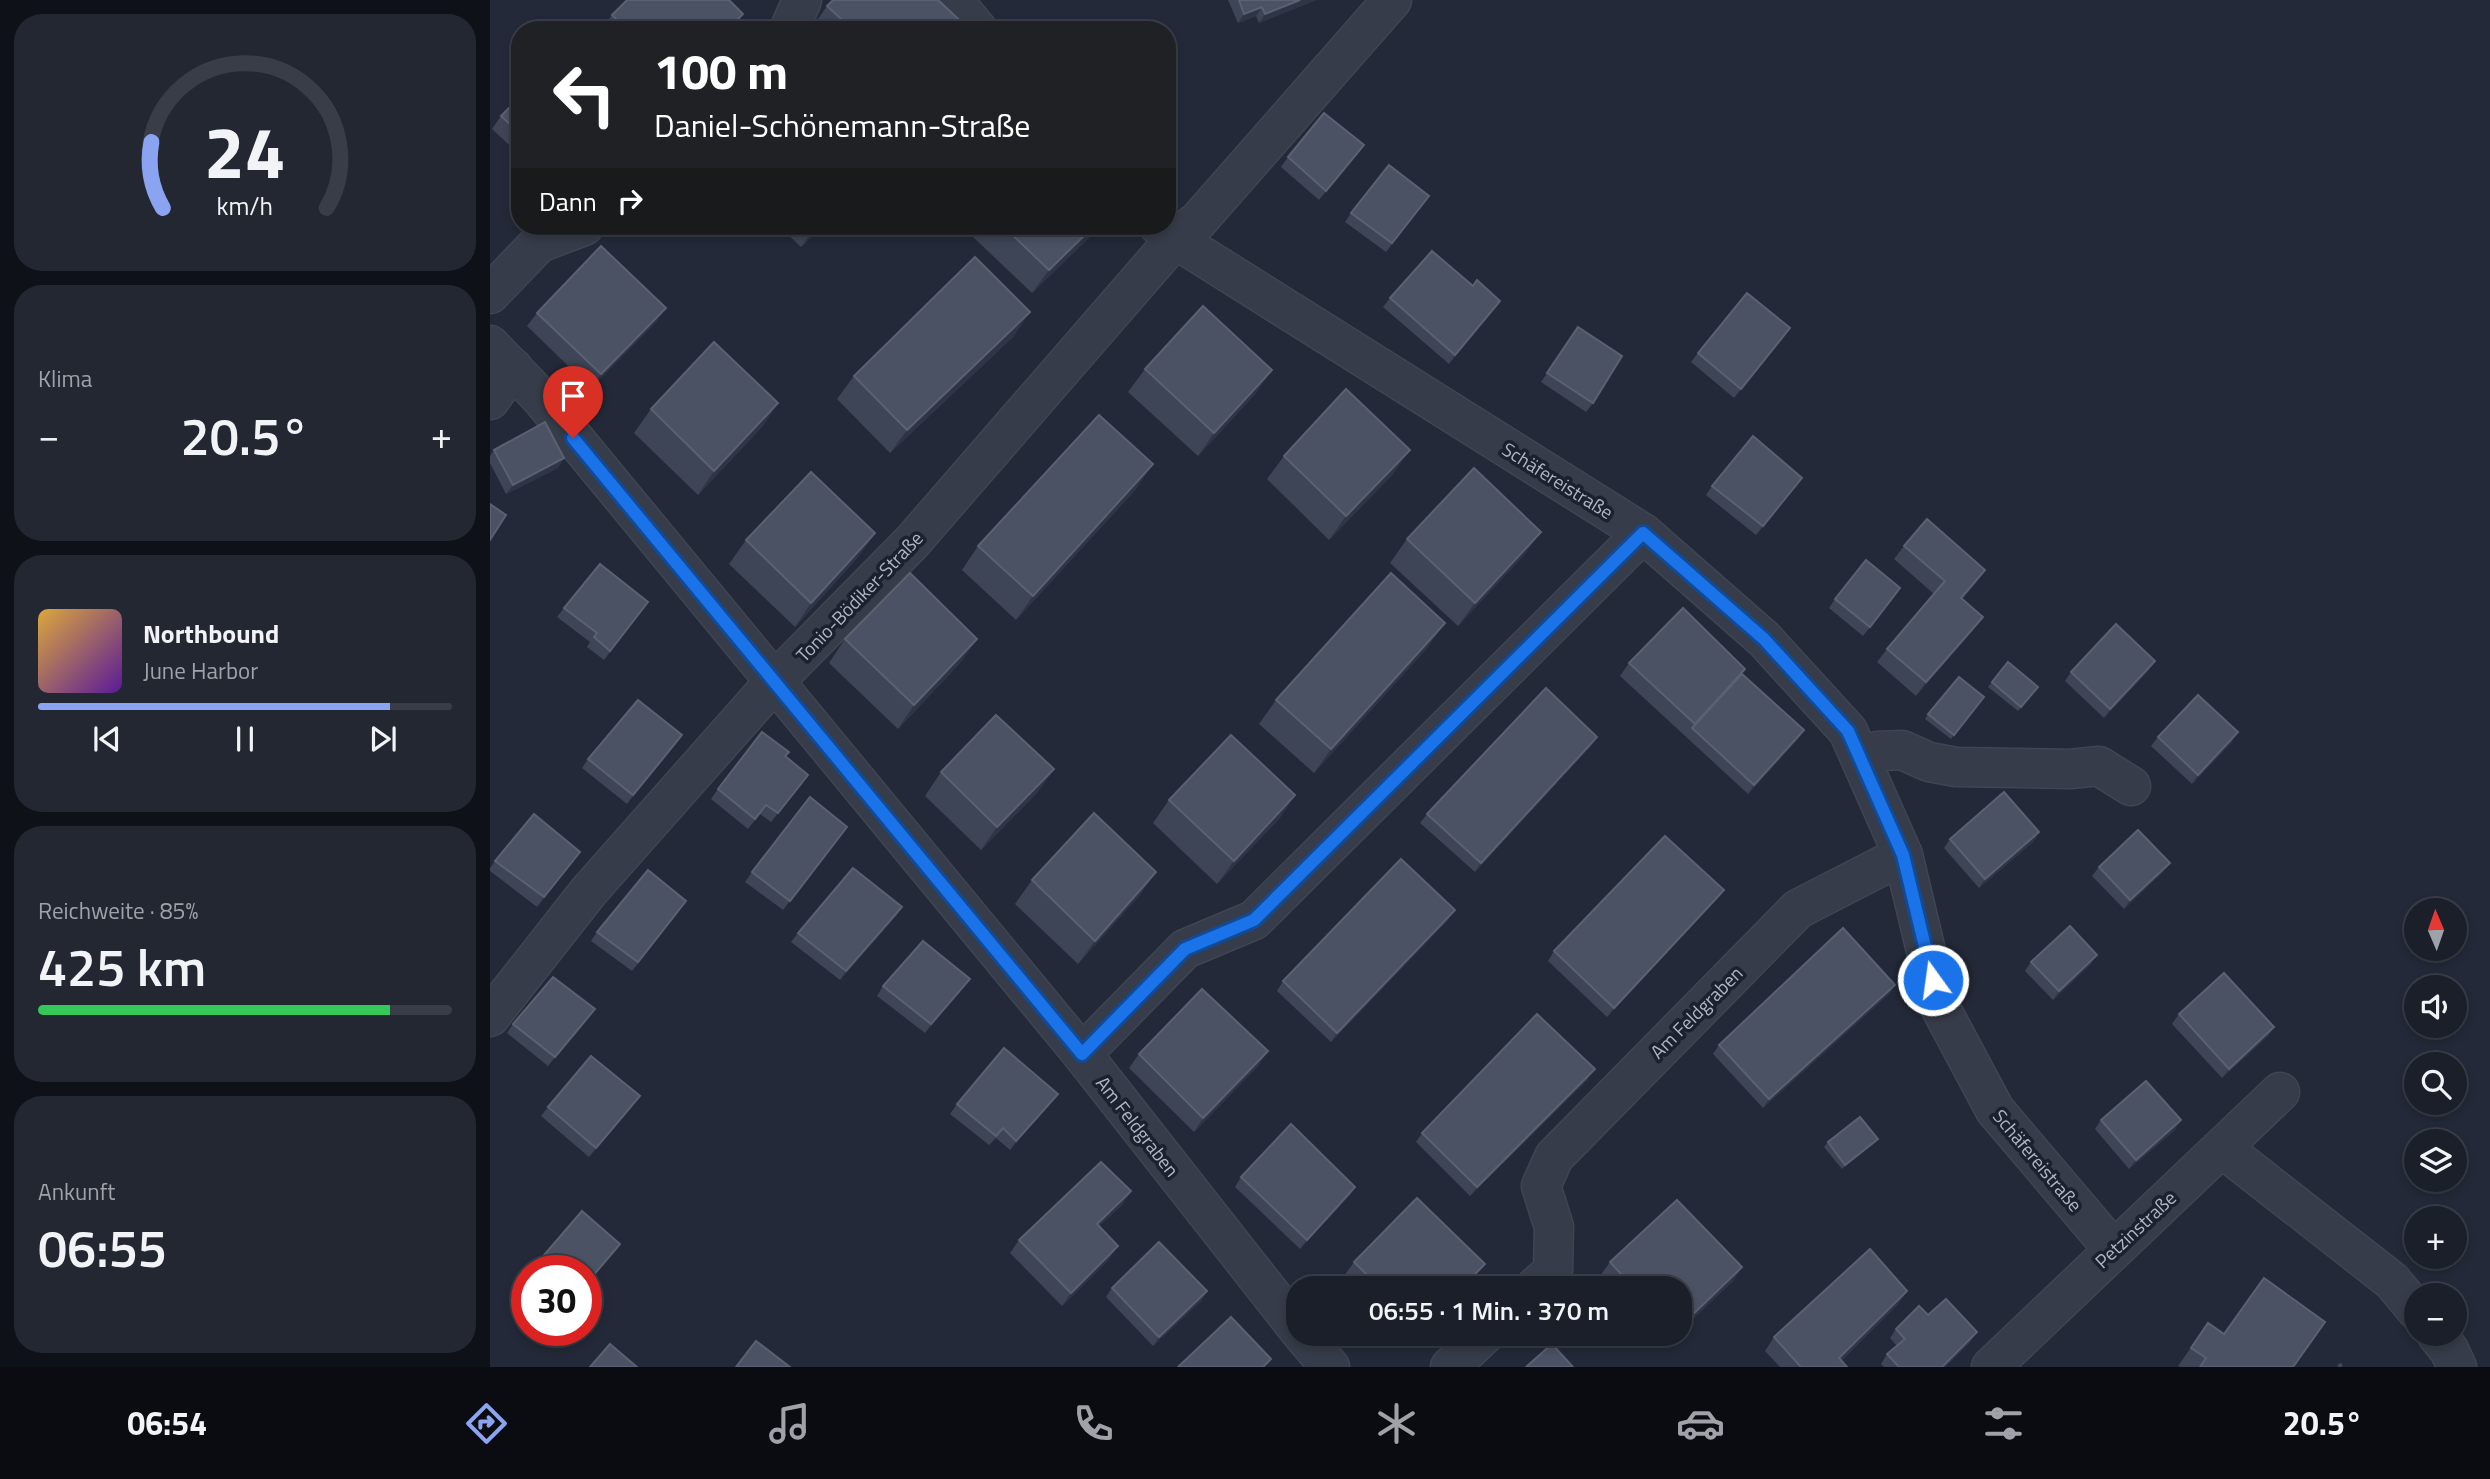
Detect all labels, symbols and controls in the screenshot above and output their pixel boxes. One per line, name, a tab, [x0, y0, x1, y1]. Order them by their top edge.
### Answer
text: 100 m	[654, 33, 788, 108]
icon: left	[539, 49, 630, 140]
text: 24	[204, 97, 286, 207]
text: Daniel-Schönemann-Straße	[654, 101, 1031, 149]
text: Dann	[539, 182, 597, 221]
icon: right	[611, 182, 649, 220]
text: km/h	[217, 187, 273, 225]
text: Klima	[38, 361, 92, 396]
pin	[543, 366, 603, 438]
icon: arrive	[554, 377, 592, 415]
text: 20.5°	[181, 396, 309, 475]
text: −	[38, 406, 59, 464]
text: +	[431, 406, 452, 464]
street label: Schäfereistraße	[1497, 434, 1619, 526]
street label: Tonio-Bödiker-Straße	[789, 524, 929, 668]
text: Northbound	[143, 614, 279, 653]
text: June Harbor	[143, 653, 258, 688]
icon: previous	[88, 720, 126, 758]
icon: pause	[226, 720, 264, 758]
icon: next	[364, 720, 402, 758]
text: Reichweite · 85%	[38, 893, 198, 928]
north arrow	[2404, 898, 2468, 961]
map controls	[2404, 898, 2467, 1346]
text: 425 km	[38, 927, 206, 1006]
position arrow	[1896, 943, 1970, 1017]
street label: Am Feldgraben	[1643, 959, 1749, 1065]
button: sound	[2404, 975, 2467, 1038]
button: search	[2404, 1052, 2467, 1115]
street label: Am Feldgraben	[1089, 1070, 1187, 1182]
street label: Schäfereistraße	[1986, 1102, 2090, 1218]
button: layers	[2404, 1129, 2467, 1192]
text: Ankunft	[38, 1174, 115, 1209]
street label: Petzinstraße	[2088, 1183, 2182, 1275]
button: +	[2404, 1206, 2467, 1269]
text: 06:55	[38, 1208, 167, 1287]
speed limit sign: 30	[511, 1255, 602, 1346]
button: −	[2404, 1283, 2467, 1346]
text: 06:55 · 1 Min. · 370 m	[1369, 1291, 1609, 1330]
text: 06:54	[127, 1399, 207, 1447]
icon: directions	[462, 1399, 511, 1448]
icon: music	[765, 1399, 814, 1448]
icon: phone	[1069, 1399, 1118, 1448]
icon: climate	[1372, 1399, 1421, 1448]
icon: car	[1676, 1399, 1725, 1448]
icon: filters	[1979, 1399, 2028, 1448]
text: 20.5°	[2283, 1399, 2363, 1447]

